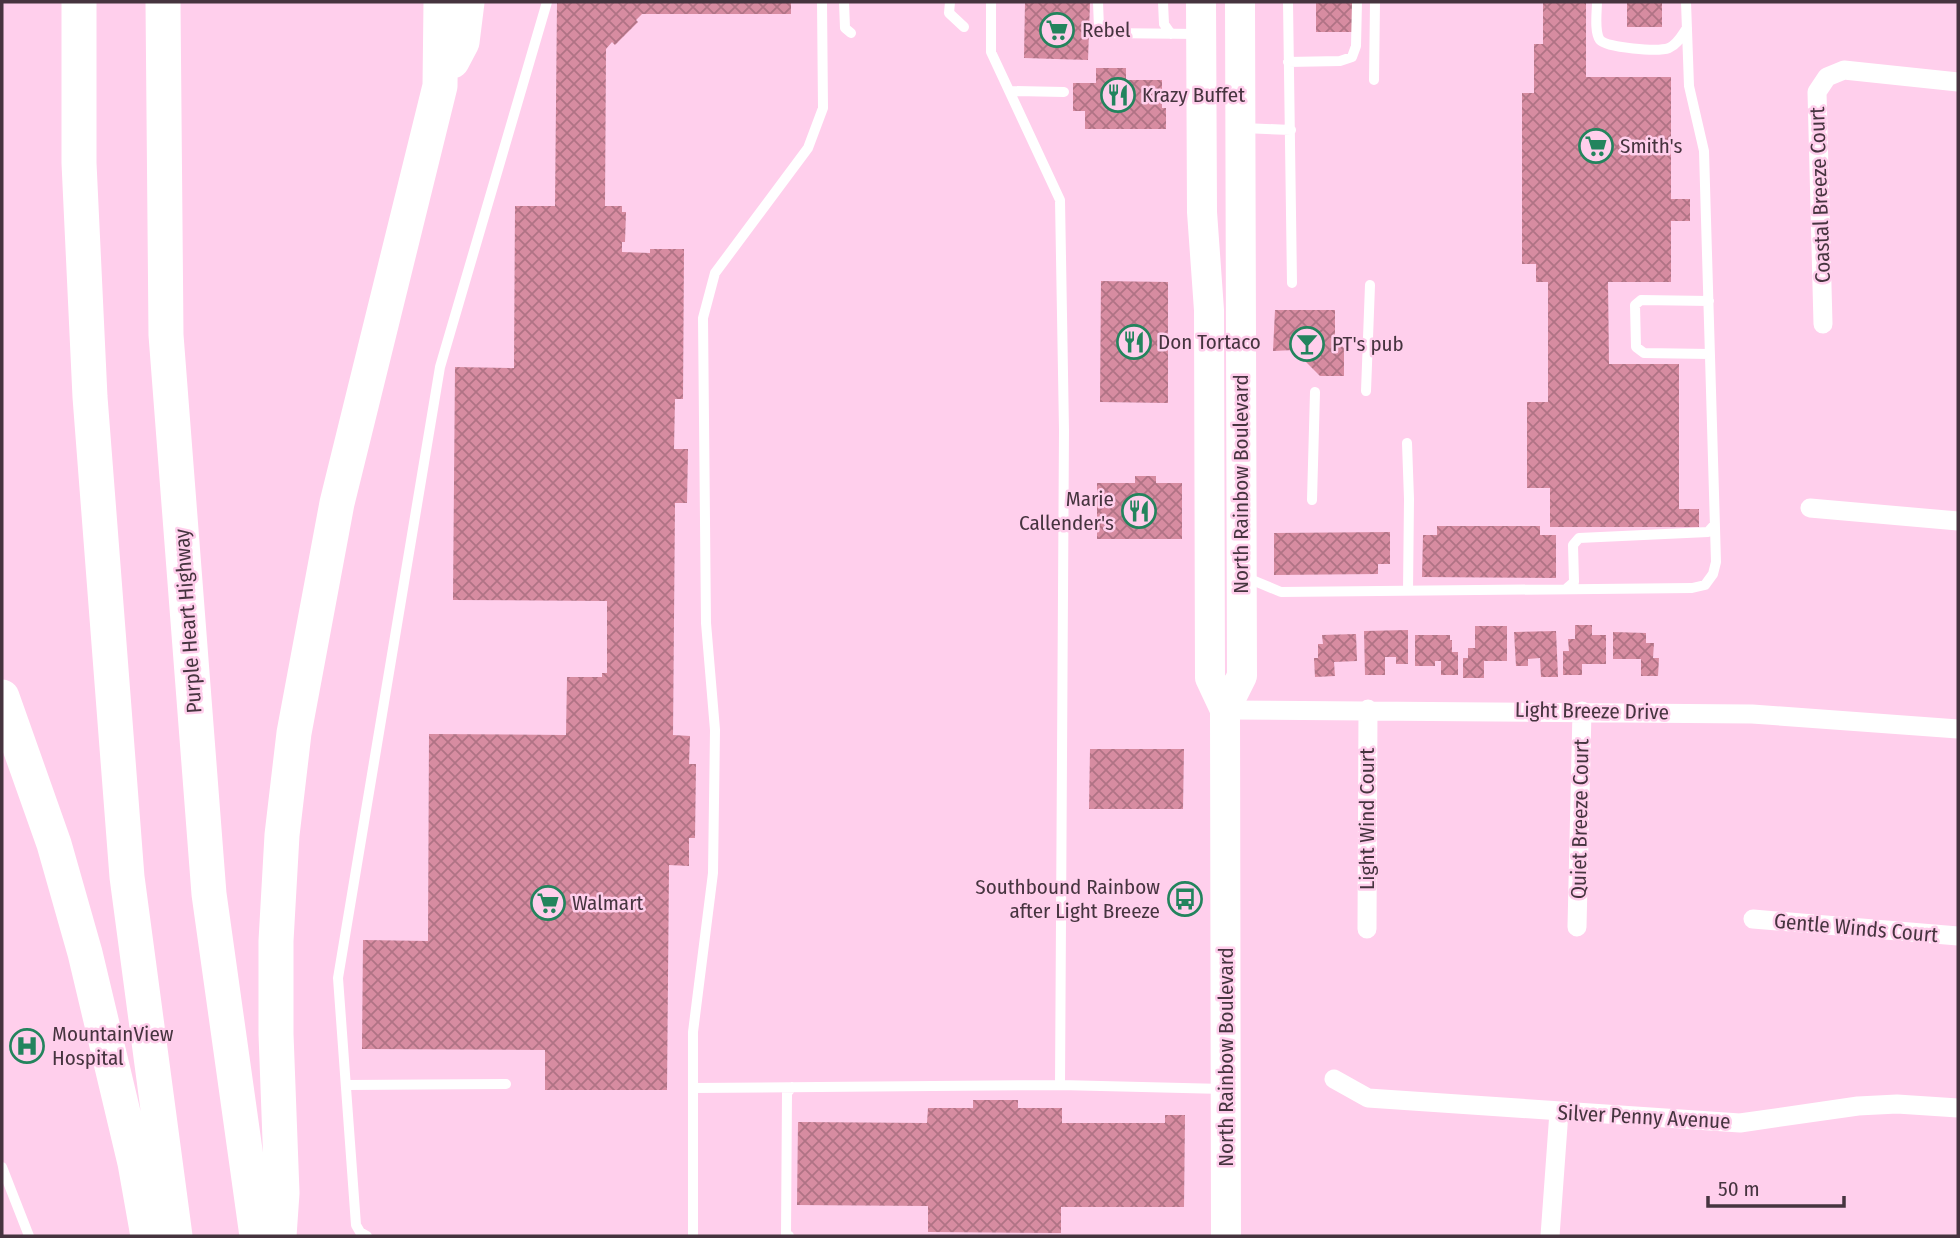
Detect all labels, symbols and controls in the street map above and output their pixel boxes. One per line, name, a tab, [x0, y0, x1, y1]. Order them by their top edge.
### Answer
supermarket icon: Rebel	[1038, 11, 1076, 49]
place label: Rebel	[1082, 17, 1131, 43]
restaurant icon: Krazy Buffet	[1099, 76, 1137, 114]
place label: Krazy Buffet	[1142, 82, 1245, 108]
street label: Coastal Breeze Court	[1804, 106, 1836, 284]
supermarket icon: Smith's	[1577, 127, 1615, 165]
place label: Smith's	[1620, 133, 1683, 159]
restaurant icon: Don Tortaco	[1115, 323, 1153, 361]
bar icon: PT's pub	[1288, 325, 1326, 363]
place label: Don Tortaco	[1158, 329, 1261, 355]
place label: PT's pub	[1332, 331, 1404, 357]
street label: North Rainbow Boulevard	[1228, 374, 1254, 594]
place label: Marie Callender's	[1019, 486, 1114, 536]
restaurant icon: Marie Callender's	[1120, 492, 1158, 530]
street label: Purple Heart Highway	[169, 527, 207, 714]
street label: Light Breeze Drive	[1515, 697, 1669, 725]
street label: Quiet Breeze Court	[1566, 738, 1594, 899]
street label: Light Wind Court	[1354, 748, 1380, 890]
place label: Southbound Rainbow after Light Breeze	[975, 874, 1160, 924]
bus stop icon: Southbound Rainbow after Light Breeze	[1166, 880, 1204, 918]
supermarket icon: Walmart	[529, 884, 567, 922]
place label: Walmart	[572, 890, 643, 916]
street label: Gentle Winds Court	[1773, 908, 1939, 948]
street label: North Rainbow Boulevard	[1213, 947, 1239, 1167]
place label: MountainView Hospital	[52, 1021, 174, 1071]
hospital icon: MountainView Hospital	[8, 1027, 46, 1065]
street label: Silver Penny Avenue	[1557, 1099, 1731, 1135]
scale bar	[1708, 1164, 1844, 1208]
text: 50 m	[1718, 1176, 1760, 1202]

